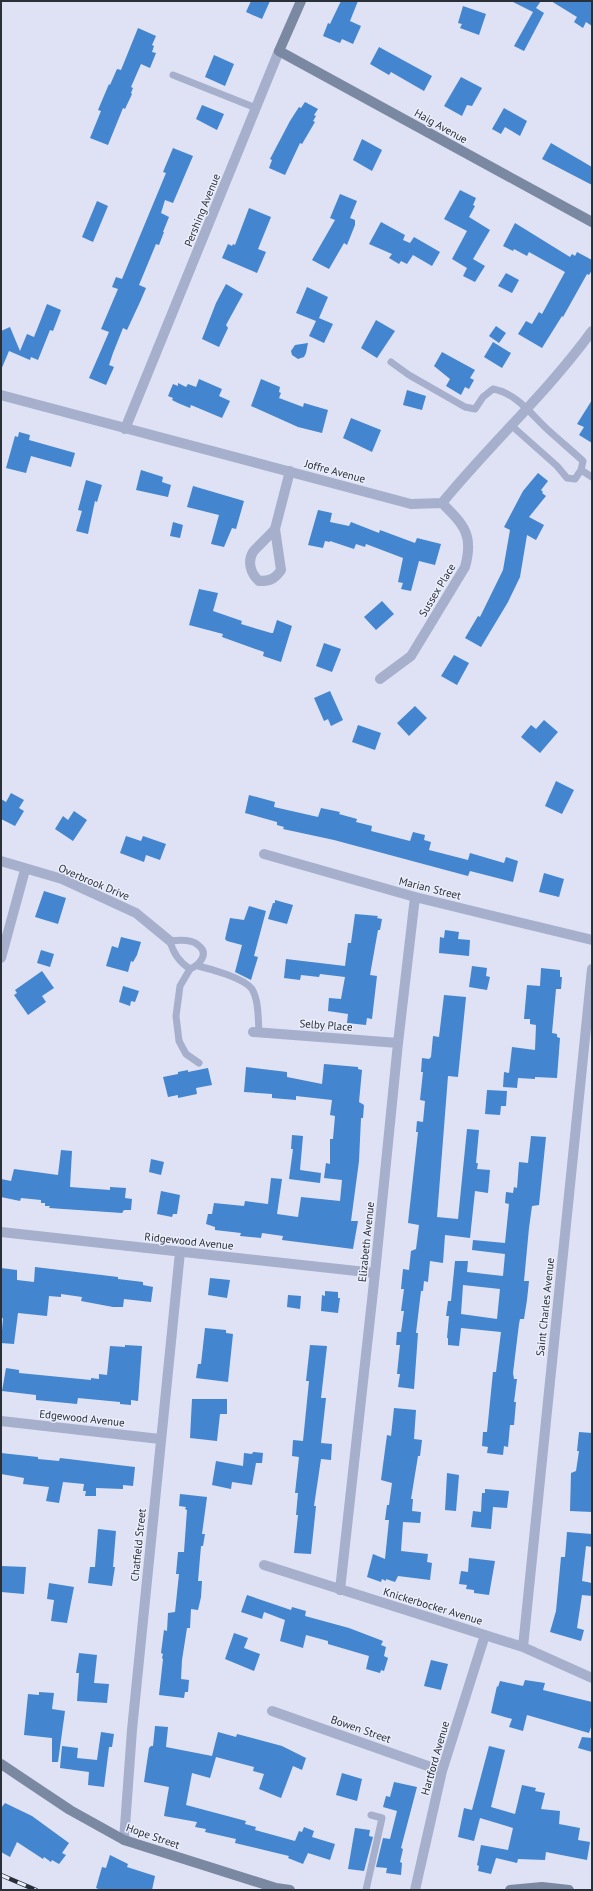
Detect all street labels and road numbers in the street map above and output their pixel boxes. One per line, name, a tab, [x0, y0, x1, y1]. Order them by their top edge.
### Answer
street label: Haig Avenue	[412, 106, 470, 147]
street label: Pershing Avenue	[181, 171, 223, 249]
street label: Joffre Avenue	[302, 456, 367, 486]
street label: Sussex Place	[416, 560, 459, 619]
street label: Overbrook Drive	[56, 861, 132, 903]
street label: Marian Street	[398, 874, 463, 903]
street label: Selby Place	[299, 1016, 353, 1034]
street label: Elizabeth Avenue	[355, 1201, 377, 1283]
street label: Ridgewood Avenue	[144, 1229, 235, 1253]
street label: Saint Charles Avenue	[533, 1257, 557, 1357]
street label: Edgewood Avenue	[39, 1407, 126, 1429]
street label: Chatfield Street	[127, 1508, 149, 1582]
street label: Knickerbocker Avenue	[382, 1584, 485, 1628]
street label: Bowen Street	[329, 1712, 393, 1746]
street label: Hartford Avenue	[418, 1719, 452, 1797]
street label: Hope Street	[124, 1820, 182, 1852]

